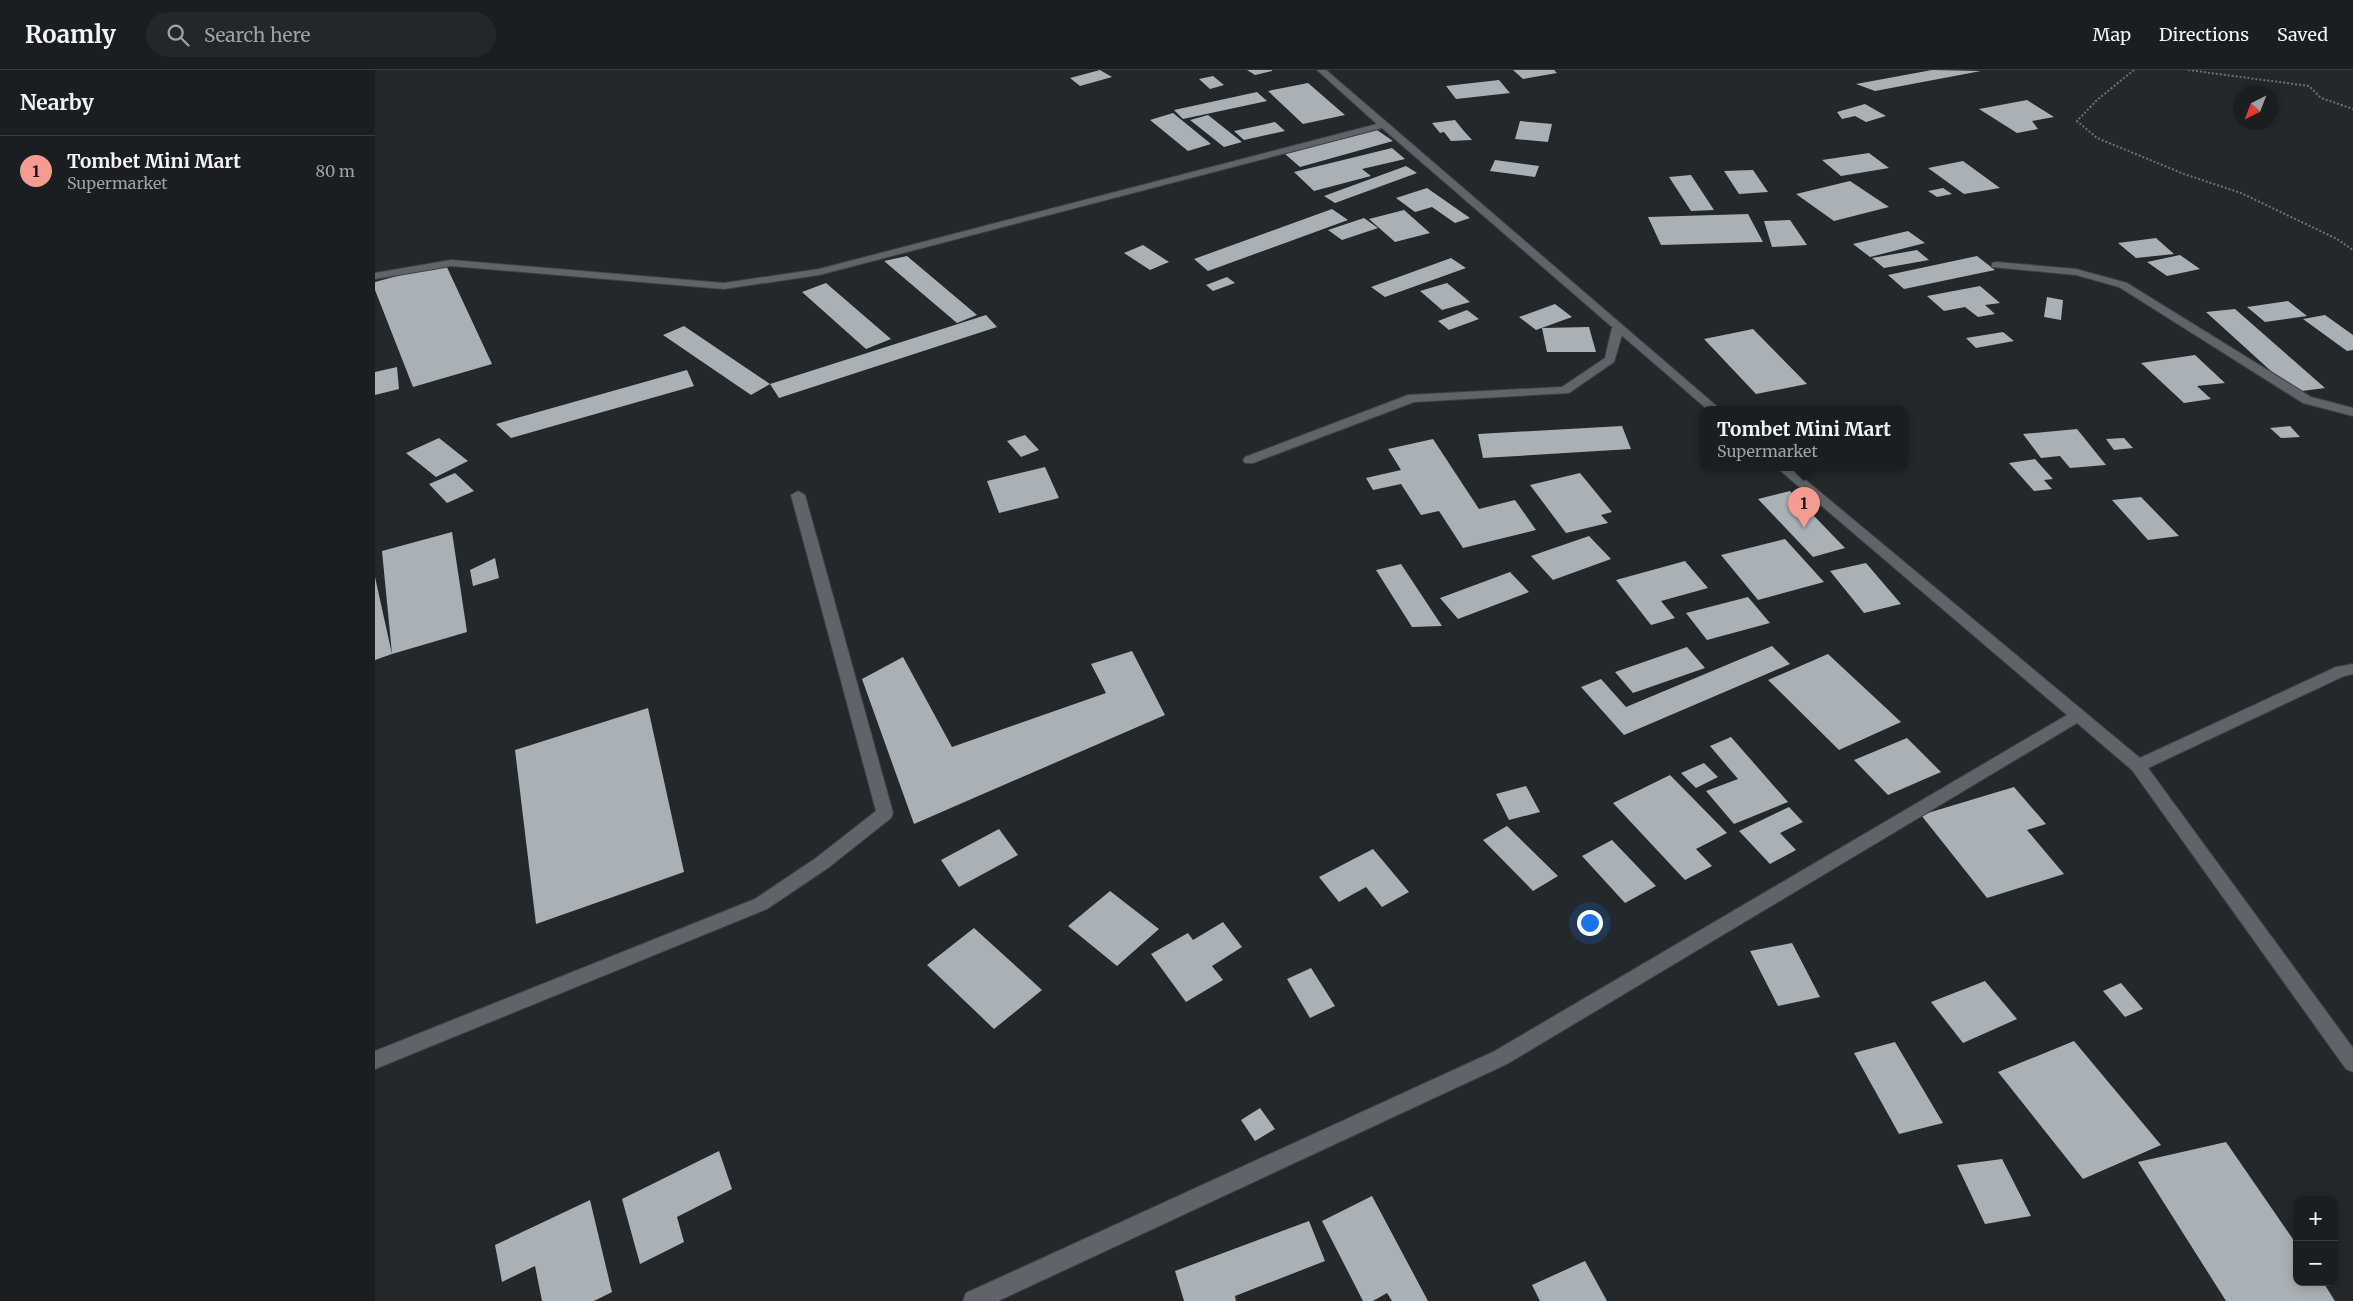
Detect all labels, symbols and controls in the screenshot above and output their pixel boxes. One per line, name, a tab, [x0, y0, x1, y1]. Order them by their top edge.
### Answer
search box	[146, 12, 496, 57]
text: Roamly	[25, 19, 116, 50]
icon: search	[164, 21, 192, 49]
text: Search here	[204, 23, 310, 47]
text: Map	[2093, 23, 2131, 46]
text: Directions	[2159, 23, 2249, 46]
text: Saved	[2277, 23, 2328, 46]
north arrow	[2233, 85, 2278, 130]
text: Nearby	[20, 89, 94, 116]
text: Tombet Mini Mart	[67, 149, 241, 173]
text: 1	[32, 161, 40, 181]
text: 80 m	[316, 161, 355, 181]
text: Supermarket	[67, 173, 168, 193]
popup	[1700, 406, 1908, 471]
text: Tombet Mini Mart	[1717, 417, 1891, 441]
text: Supermarket	[1717, 441, 1818, 461]
pin: 1	[1788, 487, 1820, 528]
your location	[1577, 910, 1603, 936]
map controls	[2293, 1196, 2338, 1286]
button: +	[2293, 1196, 2338, 1241]
button: −	[2293, 1241, 2338, 1286]

